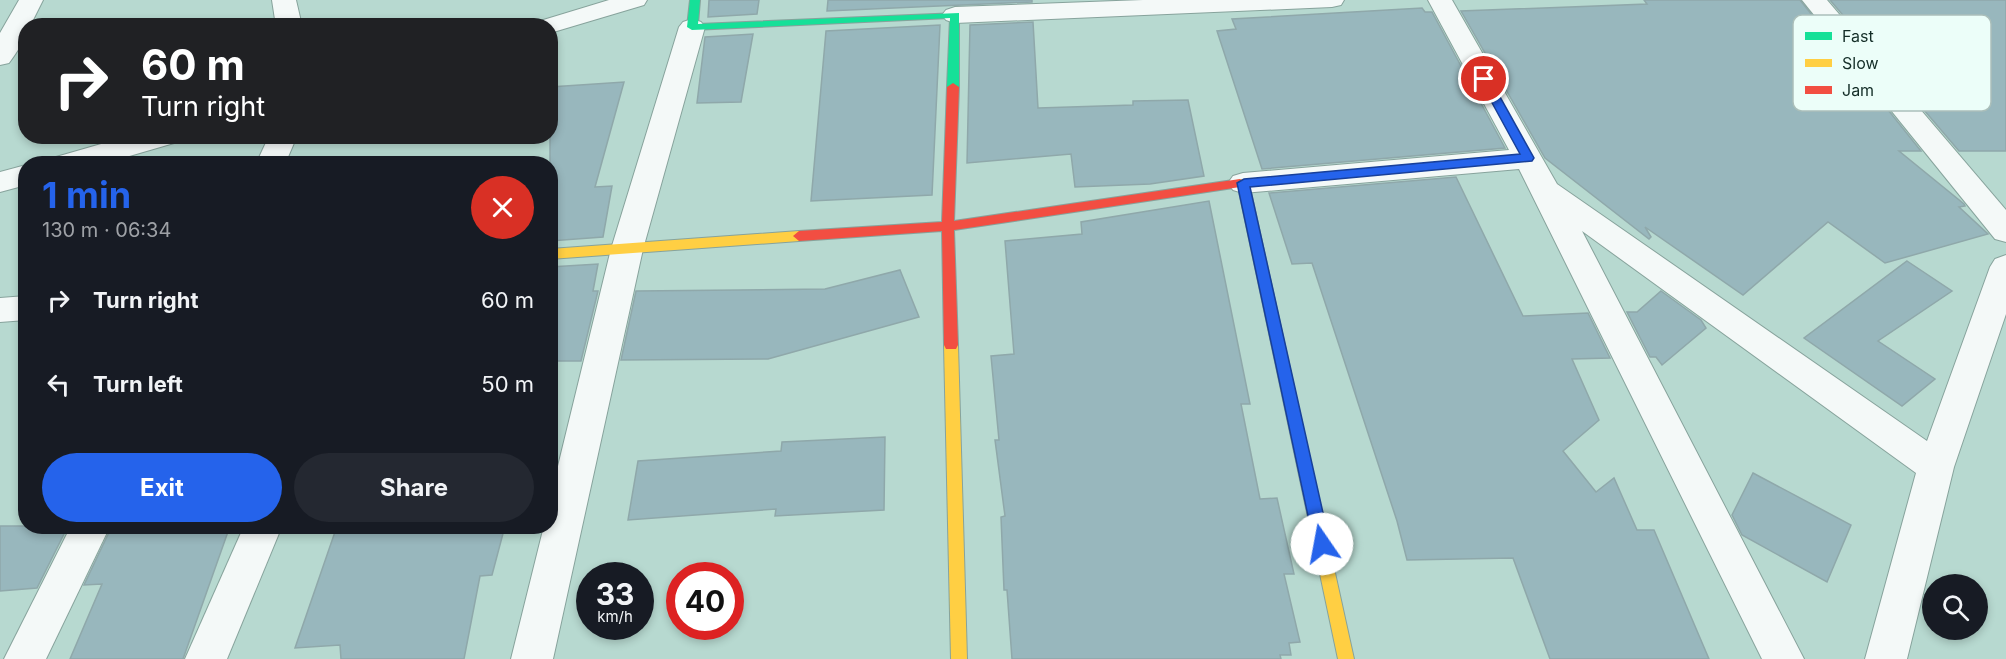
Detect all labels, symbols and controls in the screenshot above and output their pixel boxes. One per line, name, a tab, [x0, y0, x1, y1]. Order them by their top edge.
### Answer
legend	[1793, 15, 1991, 111]
text: Fast	[1842, 26, 1874, 46]
text: 60 m	[141, 39, 245, 90]
icon: right	[42, 42, 120, 120]
pin	[1458, 53, 1509, 104]
text: Slow	[1842, 53, 1879, 73]
icon: arrive	[1467, 62, 1500, 95]
text: Jam	[1842, 80, 1874, 100]
text: Turn right	[141, 90, 265, 123]
text: 1 min	[42, 173, 131, 217]
button: close	[471, 176, 534, 239]
text: 130 m · 06:34	[42, 218, 171, 242]
icon: right	[42, 284, 75, 317]
text: Turn right	[93, 287, 199, 313]
text: 60 m	[481, 287, 534, 313]
icon: left	[42, 368, 75, 401]
text: Turn left	[93, 371, 183, 397]
text: 50 m	[481, 371, 534, 397]
button: Exit	[42, 453, 282, 522]
button: Share	[294, 453, 534, 522]
position arrow	[1290, 512, 1354, 576]
speed limit sign: 40	[666, 562, 744, 640]
map controls	[1922, 574, 1988, 640]
button: search	[1922, 574, 1988, 640]
text: 33	[596, 576, 634, 612]
text: km/h	[597, 607, 633, 626]

